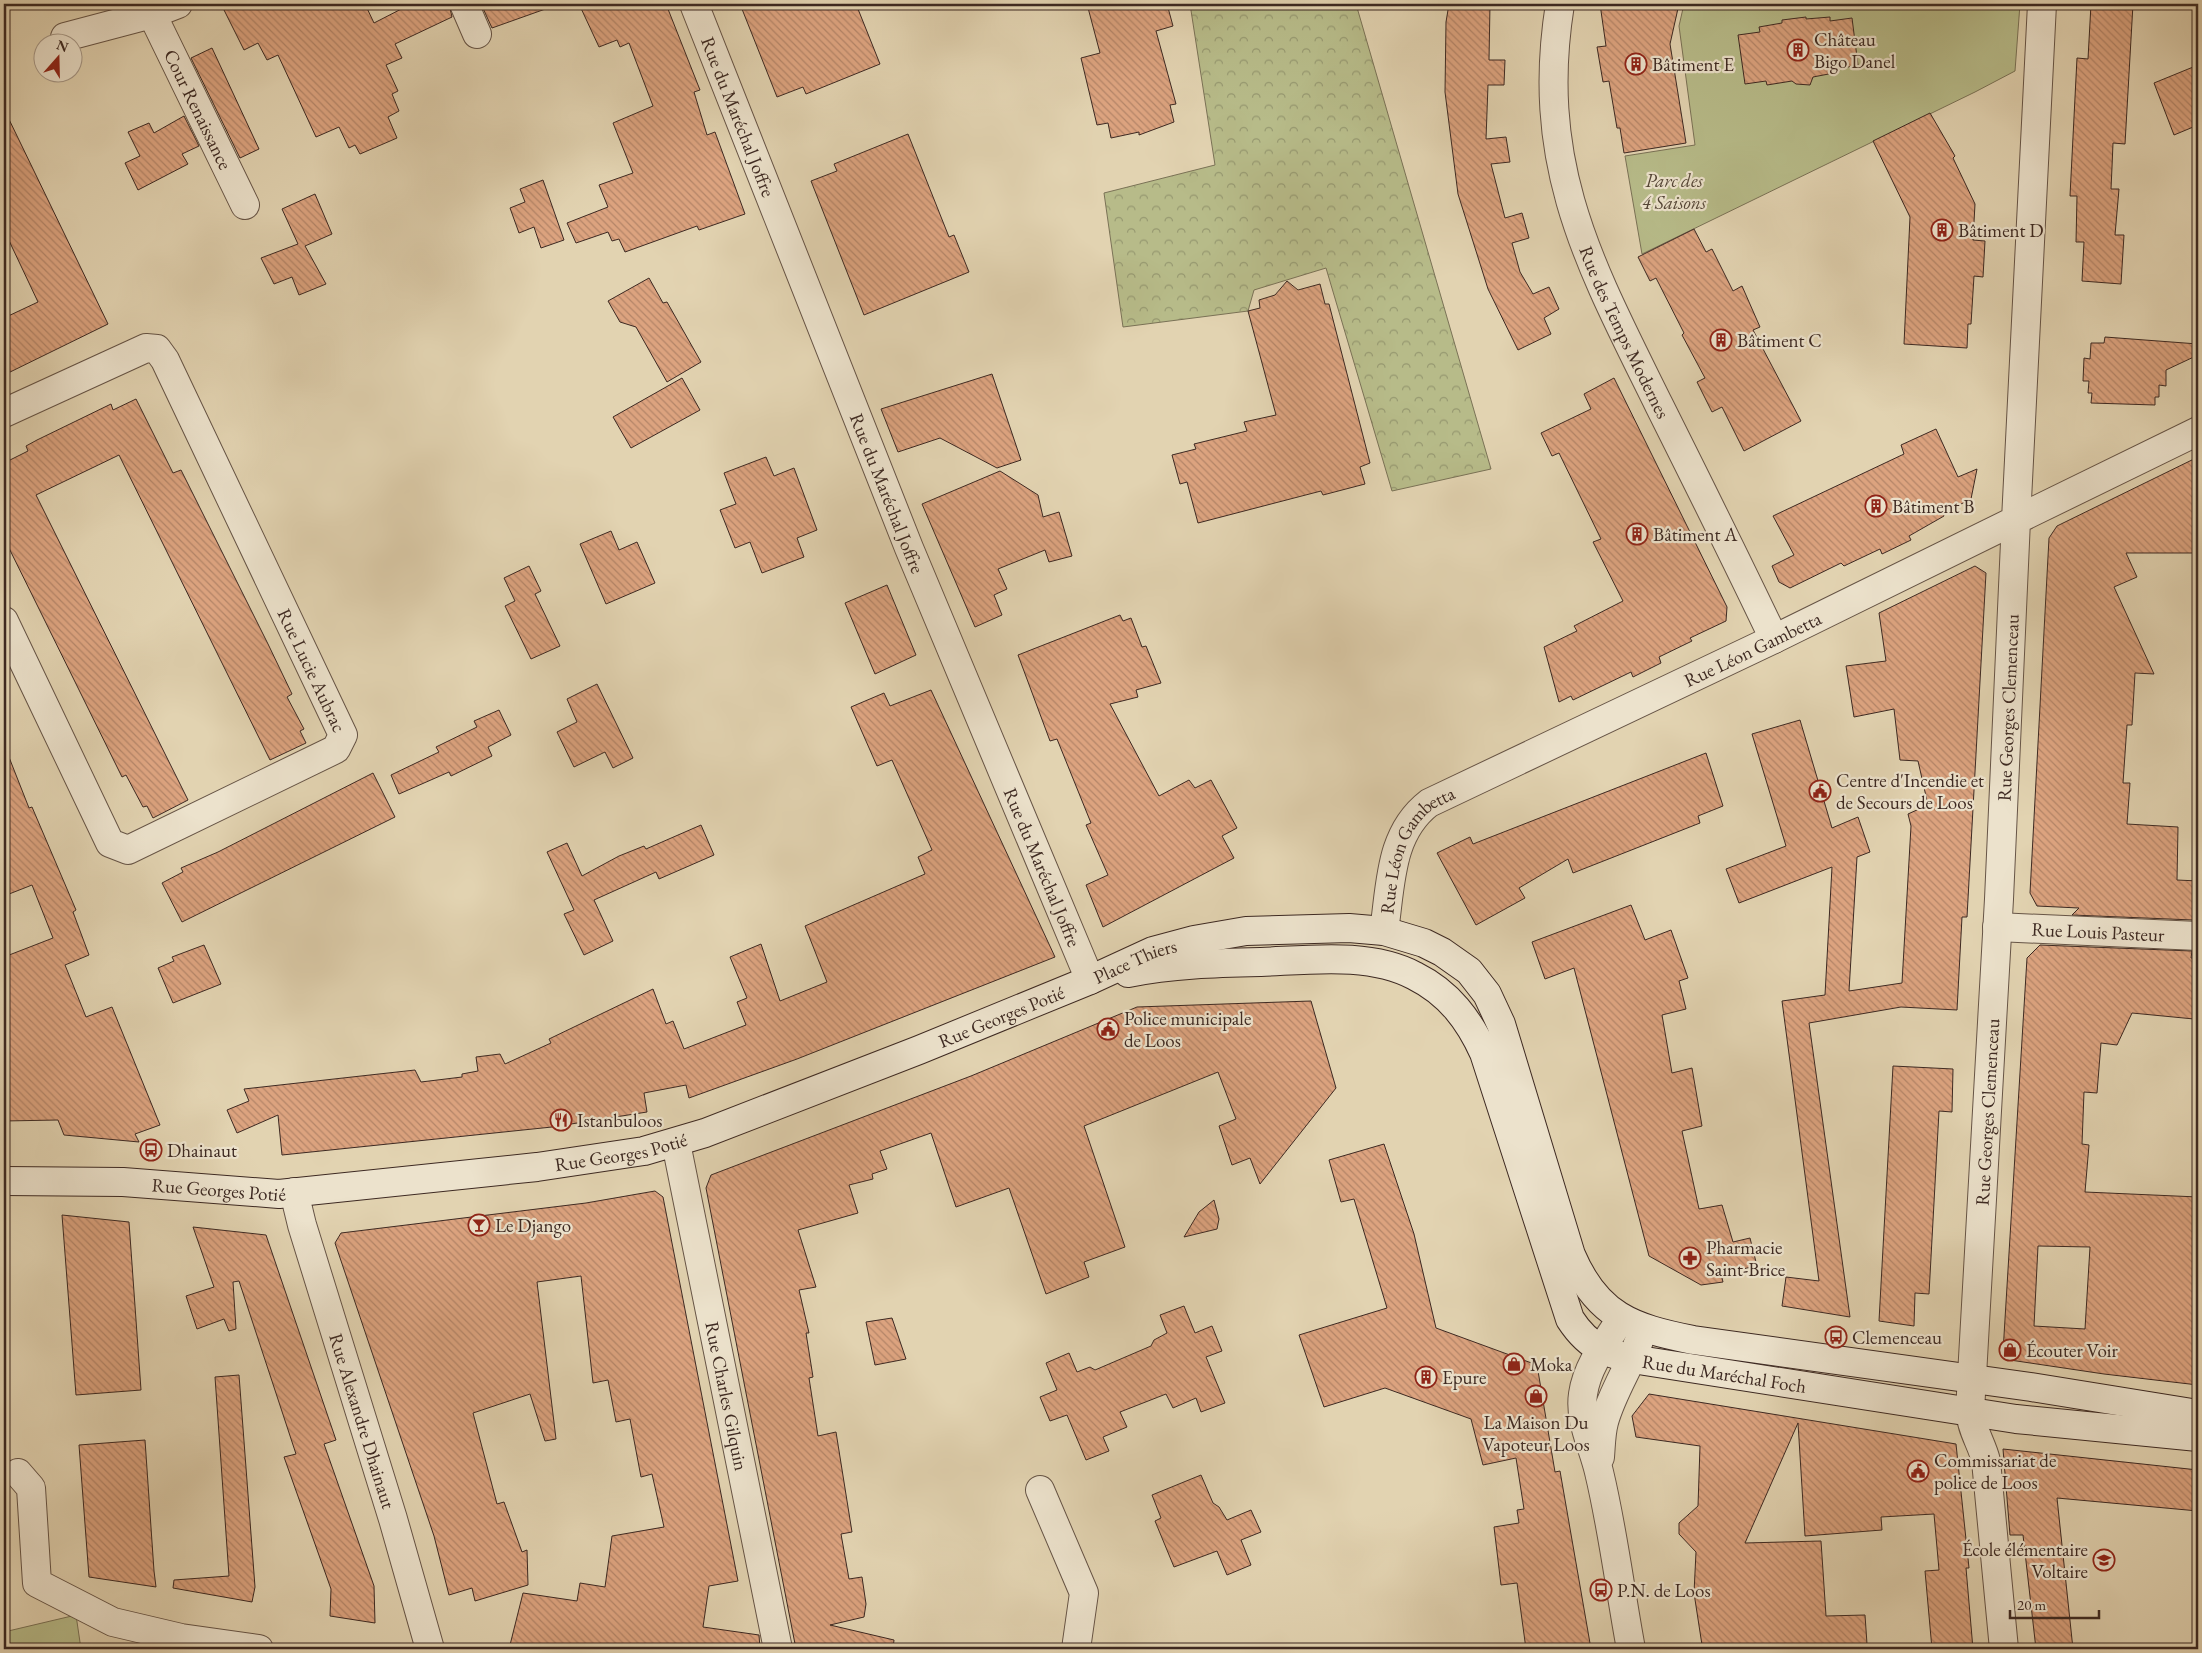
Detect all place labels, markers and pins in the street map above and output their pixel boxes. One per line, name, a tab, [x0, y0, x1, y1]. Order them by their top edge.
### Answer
place label: Château Bigo Danel	[1814, 27, 1896, 74]
building icon: Château Bigo Danel	[1786, 38, 1810, 62]
building icon: Bâtiment E	[1624, 52, 1648, 76]
place label: Bâtiment E	[1652, 52, 1734, 77]
building icon: Bâtiment D	[1930, 218, 1954, 242]
place label: Bâtiment D	[1958, 218, 2044, 243]
building icon: Bâtiment C	[1709, 328, 1733, 352]
place label: Bâtiment C	[1737, 328, 1822, 353]
building icon: Bâtiment B	[1864, 494, 1888, 518]
place label: Bâtiment B	[1892, 494, 1975, 519]
building icon: Bâtiment A	[1625, 522, 1649, 546]
place label: Bâtiment A	[1653, 522, 1738, 547]
place label: Centre d'Incendie et de Secours de Loos	[1836, 768, 1984, 815]
public building icon: Centre d'Incendie et de Secours de Loos	[1808, 779, 1832, 803]
place label: Police municipale de Loos	[1124, 1006, 1251, 1053]
public building icon: Police municipale de Loos	[1096, 1017, 1120, 1041]
restaurant icon: Istanbuloos	[549, 1108, 573, 1132]
place label: Istanbuloos	[577, 1108, 662, 1133]
bus stop icon: Dhainaut	[139, 1138, 163, 1162]
place label: Dhainaut	[167, 1138, 237, 1163]
bar icon: Le Django	[467, 1213, 491, 1237]
place label: Le Django	[495, 1213, 571, 1238]
place label: Pharmacie Saint-Brice	[1706, 1235, 1785, 1282]
pharmacy icon: Pharmacie Saint-Brice	[1678, 1246, 1702, 1270]
bus stop icon: Clemenceau	[1824, 1325, 1848, 1349]
place label: Clemenceau	[1852, 1325, 1942, 1350]
shop icon: Écouter Voir	[1998, 1338, 2022, 1362]
place label: Écouter Voir	[2026, 1338, 2118, 1363]
shop icon: Moka	[1502, 1352, 1526, 1376]
place label: Moka	[1530, 1352, 1573, 1377]
building icon: Epure	[1414, 1365, 1438, 1389]
place label: Epure	[1442, 1365, 1486, 1390]
shop icon: La Maison Du Vapoteur Loos	[1524, 1384, 1548, 1408]
place label: La Maison Du Vapoteur Loos	[1482, 1410, 1590, 1457]
place label: Commissariat de police de Loos	[1934, 1448, 2056, 1495]
public building icon: Commissariat de police de Loos	[1906, 1459, 1930, 1483]
place label: École élémentaire Voltaire	[1962, 1537, 2088, 1584]
school or university icon: École élémentaire Voltaire	[2092, 1548, 2116, 1572]
bus stop icon: P.N. de Loos	[1589, 1578, 1613, 1602]
place label: P.N. de Loos	[1617, 1578, 1711, 1603]

